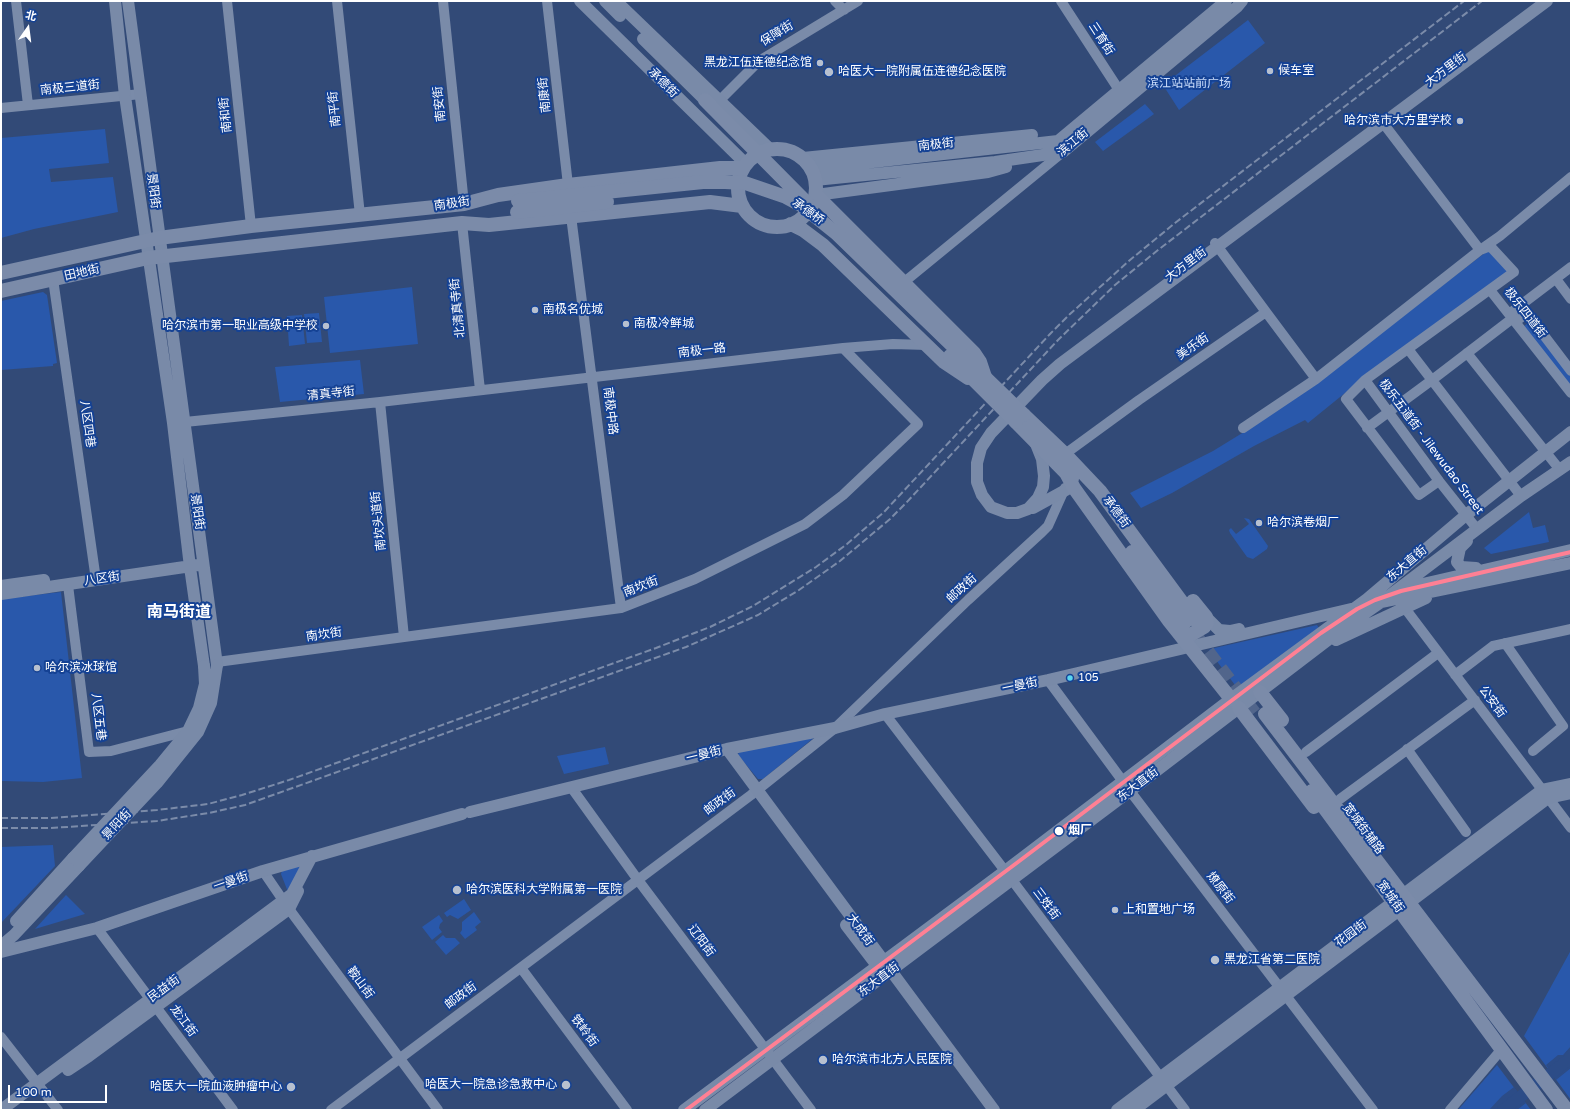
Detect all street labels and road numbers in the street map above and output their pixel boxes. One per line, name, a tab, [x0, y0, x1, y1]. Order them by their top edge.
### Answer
street label: 保障街	[758, 19, 796, 49]
street label: 三育街	[1085, 20, 1117, 58]
street label: 大方里街	[1422, 50, 1470, 90]
street label: 承德街	[645, 65, 681, 101]
street label: 南康街	[536, 76, 554, 114]
street label: 南极三道街	[39, 78, 101, 98]
street label: 南安街	[431, 85, 449, 123]
street label: 南平街	[326, 90, 344, 128]
street label: 南和街	[217, 96, 235, 134]
street label: 滨江街	[1055, 126, 1091, 160]
street label: 南极街	[917, 136, 955, 154]
street label: 景阳街	[144, 172, 162, 210]
street label: 南极街	[433, 194, 471, 214]
street label: 承德桥	[789, 196, 827, 228]
street label: 大方里街	[1162, 245, 1210, 285]
street label: 田地街	[63, 262, 101, 284]
street label: 北清真寺街	[448, 277, 468, 339]
street label: 极乐四道街	[1501, 285, 1549, 341]
street label: 美乐街	[1174, 331, 1212, 363]
street label: 南极一路	[677, 341, 727, 361]
street label: 极乐五道街 - Jilewudao Street	[1376, 377, 1486, 517]
street label: 清真寺街	[306, 384, 356, 404]
street label: 南极中路	[600, 386, 620, 436]
street label: 八区四巷	[77, 399, 97, 449]
street label: 南坎头道街	[369, 490, 389, 552]
street label: 景阳街	[187, 493, 207, 531]
street label: 承德街	[1099, 493, 1133, 531]
street label: 东大直街	[1384, 543, 1430, 585]
street label: 八区街	[83, 569, 121, 589]
street label: 邮政街	[944, 571, 980, 607]
street label: 南坎街	[622, 574, 660, 600]
street label: 南坎街	[305, 625, 343, 645]
street label: 一曼街	[1001, 675, 1039, 697]
street label: 公安街	[1475, 683, 1509, 721]
street label: 八区五巷	[88, 692, 108, 742]
street label: 一曼街	[685, 744, 723, 766]
street label: 东大直街	[1114, 765, 1162, 805]
street label: 邮政街	[701, 785, 739, 819]
street label: 宽城街辅路	[1339, 801, 1387, 857]
street label: 景阳街	[99, 807, 135, 843]
street label: 一曼街	[212, 869, 250, 895]
street label: 燎原街	[1203, 869, 1237, 907]
street label: 宽城街	[1374, 878, 1406, 916]
street label: 三姓街	[1029, 885, 1063, 923]
street label: 大成街	[843, 911, 877, 949]
street label: 花园街	[1332, 917, 1370, 951]
street label: 辽阳街	[684, 922, 718, 960]
street label: 东大直街	[855, 960, 903, 1000]
street label: 鞍山街	[343, 964, 377, 1002]
street label: 民益街	[145, 972, 183, 1006]
street label: 邮政街	[442, 979, 480, 1013]
street label: 龙江街	[166, 1002, 200, 1040]
street label: 铁岭街	[567, 1012, 601, 1050]

